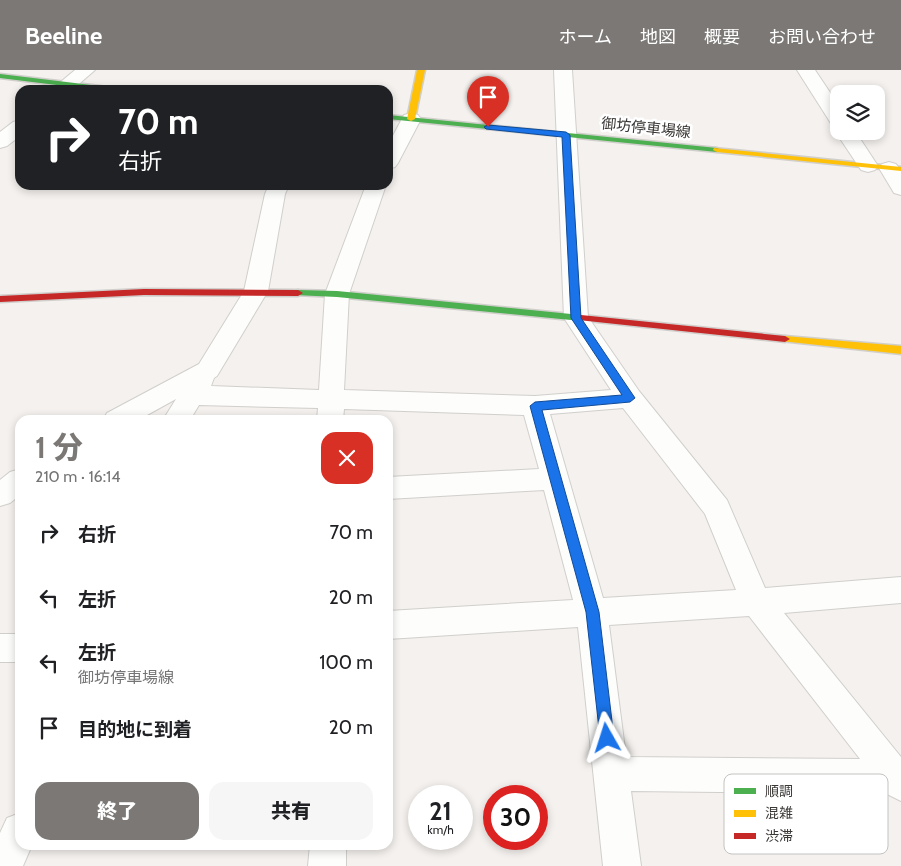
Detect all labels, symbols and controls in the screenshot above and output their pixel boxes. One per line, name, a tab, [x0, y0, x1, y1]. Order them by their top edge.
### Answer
text: Beeline	[25, 21, 102, 50]
text: ホーム	[559, 26, 612, 48]
text: 地図	[640, 26, 676, 48]
text: 概要	[704, 26, 740, 48]
text: お問い合わせ	[768, 26, 876, 48]
pin	[467, 76, 509, 127]
icon: arrive	[474, 83, 502, 111]
map controls	[830, 85, 885, 140]
button: layers	[830, 85, 885, 140]
text: 70 m	[118, 100, 199, 143]
icon: right	[35, 105, 100, 170]
street label: 御坊停車場線	[600, 114, 692, 142]
text: 右折	[118, 148, 162, 175]
text: 1 分	[35, 429, 83, 466]
button: close	[321, 432, 373, 484]
text: 210 m · 16:14	[35, 467, 121, 486]
icon: right	[35, 519, 63, 547]
text: 70 m	[329, 521, 373, 544]
text: 右折	[78, 523, 116, 546]
icon: left	[35, 584, 63, 612]
text: 20 m	[329, 586, 373, 609]
text: 左折	[78, 588, 116, 611]
text: 左折	[78, 641, 116, 664]
icon: left	[35, 649, 63, 677]
text: 100 m	[319, 651, 373, 674]
text: 御坊停車場線	[78, 668, 174, 687]
position arrow	[580, 711, 632, 763]
icon: arrive	[35, 714, 63, 742]
text: 20 m	[329, 716, 373, 739]
text: 目的地に到着	[78, 718, 192, 741]
legend	[724, 774, 888, 854]
button: 終了	[35, 782, 199, 840]
button: 共有	[209, 782, 373, 840]
text: 順調	[765, 782, 793, 800]
speed limit sign: 30	[483, 785, 548, 850]
text: 21	[429, 796, 452, 826]
text: 混雑	[765, 804, 793, 822]
text: km/h	[427, 822, 454, 837]
text: 渋滞	[765, 827, 793, 845]

